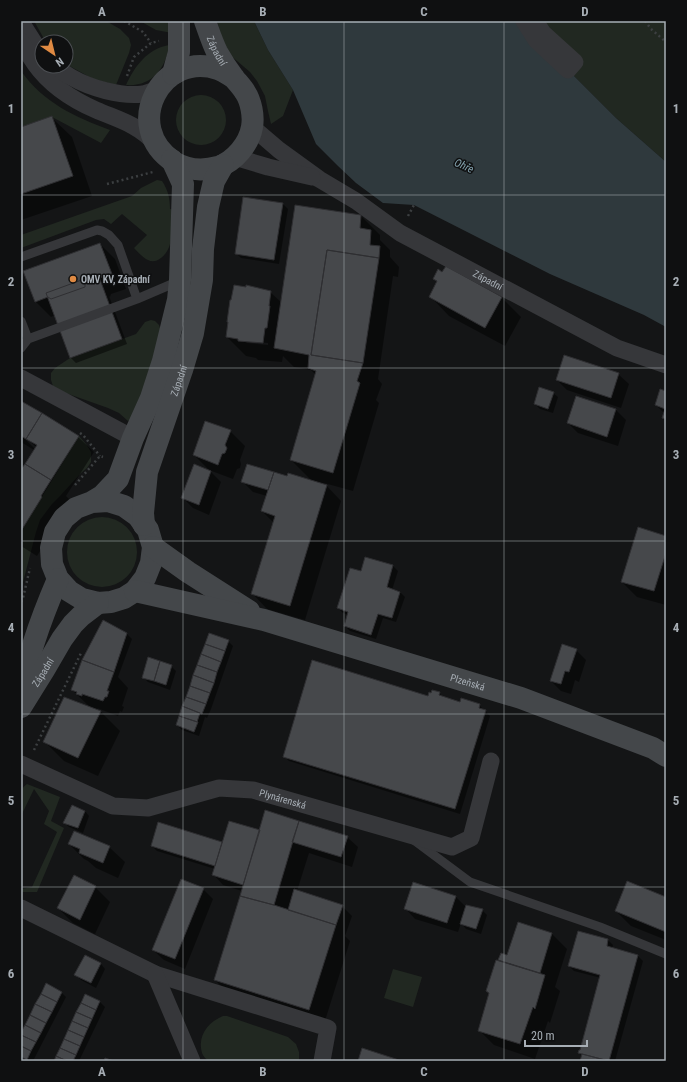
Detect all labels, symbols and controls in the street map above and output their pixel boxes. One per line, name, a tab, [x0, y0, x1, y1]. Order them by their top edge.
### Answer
text: A	[98, 4, 106, 19]
text: B	[259, 4, 267, 19]
text: C	[420, 4, 428, 19]
text: D	[581, 4, 589, 19]
north arrow	[34, 34, 74, 74]
street label: Západní	[205, 34, 230, 68]
text: N	[53, 55, 66, 69]
text: 1	[8, 101, 14, 116]
text: 1	[673, 101, 679, 116]
water label: Ohře	[452, 156, 476, 176]
street label: Západní	[471, 267, 505, 292]
text: 2	[8, 274, 15, 289]
marker: OMV KV, Západní	[68, 274, 78, 284]
place label: OMV KV, Západní	[81, 274, 151, 286]
text: 2	[673, 274, 680, 289]
street label: Západní	[168, 363, 189, 397]
text: 3	[8, 447, 14, 462]
text: 3	[673, 447, 679, 462]
text: 4	[8, 620, 15, 635]
text: 4	[673, 620, 680, 635]
street label: Západní	[30, 655, 56, 689]
street label: Plzeňská	[449, 671, 486, 692]
street label: Plynárenská	[258, 787, 308, 810]
text: 5	[8, 793, 15, 808]
text: 5	[673, 793, 680, 808]
text: 6	[8, 966, 15, 981]
text: 6	[673, 966, 680, 981]
scale bar	[525, 1022, 587, 1048]
text: 20 m	[531, 1029, 555, 1043]
text: A	[98, 1064, 106, 1079]
text: B	[259, 1064, 267, 1079]
text: C	[420, 1064, 428, 1079]
text: D	[581, 1064, 589, 1079]

